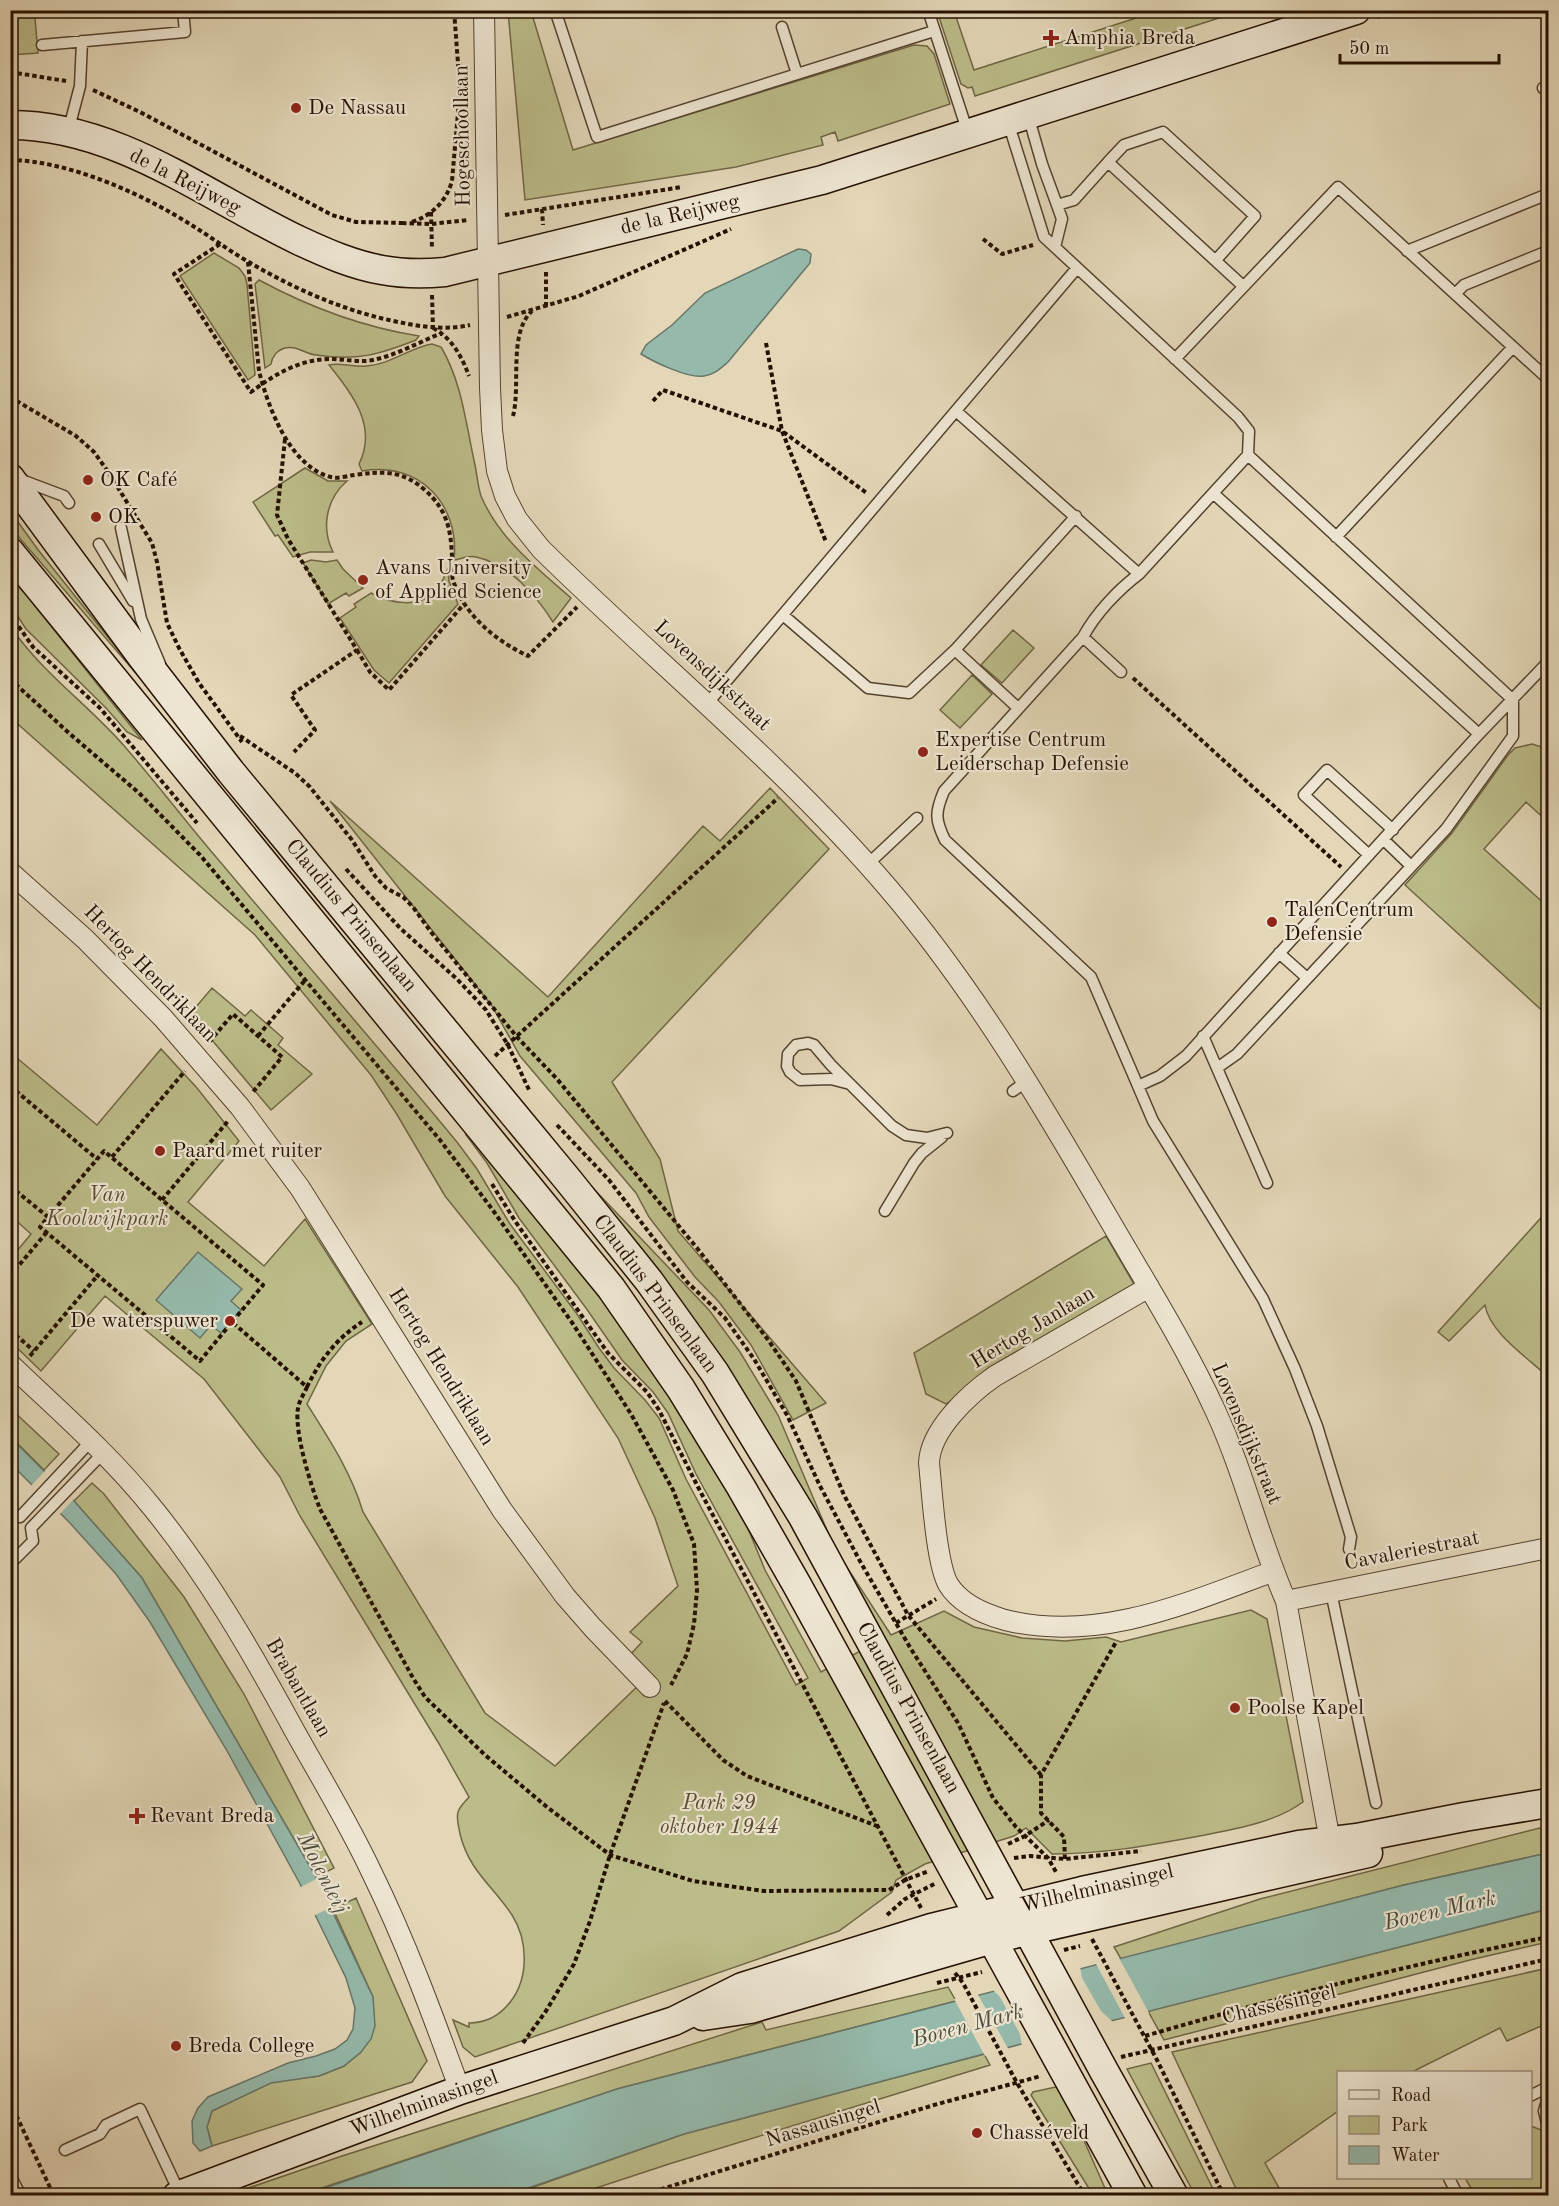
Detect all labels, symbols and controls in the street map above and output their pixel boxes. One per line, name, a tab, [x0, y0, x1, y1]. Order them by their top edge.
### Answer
scale bar	[1340, 27, 1499, 65]
place label: Amphia Breda	[1064, 28, 1195, 49]
marker: Amphia Breda	[1042, 29, 1060, 47]
text: 50 m	[1349, 40, 1389, 58]
street label: Hogeschoollaan	[451, 65, 475, 207]
place label: De Nassau	[308, 98, 406, 119]
marker: De Nassau	[289, 101, 303, 115]
street label: de la Reijweg	[126, 145, 245, 219]
street label: de la Reijweg	[618, 191, 742, 239]
place label: OK Café	[100, 470, 178, 491]
marker: OK Café	[81, 473, 95, 487]
place label: OK	[108, 507, 139, 528]
marker: OK	[89, 510, 103, 524]
place label: Avans University of Applied Science	[375, 558, 542, 603]
marker: Avans University of Applied Science	[356, 573, 370, 587]
street label: Lovensdijkstraat	[650, 617, 774, 735]
place label: Expertise Centrum Leiderschap Defensie	[935, 730, 1129, 775]
marker: Expertise Centrum Leiderschap Defensie	[916, 745, 930, 759]
street label: Claudius Prinsenlaan	[281, 836, 421, 996]
place label: TalenCentrum Defensie	[1284, 900, 1414, 945]
street label: Hertog Hendriklaan	[79, 902, 221, 1046]
marker: TalenCentrum Defensie	[1265, 915, 1279, 929]
place label: Paard met ruiter	[172, 1141, 323, 1162]
marker: Paard met ruiter	[153, 1144, 167, 1158]
park label: Van Koolwijkpark	[45, 1185, 168, 1230]
street label: Claudius Prinsenlaan	[589, 1211, 721, 1377]
street label: Hertog Janlaan	[967, 1283, 1099, 1373]
street label: Hertog Hendriklaan	[384, 1285, 498, 1449]
place label: De waterspuwer	[70, 1311, 218, 1332]
marker: De waterspuwer	[223, 1314, 237, 1328]
street label: Lovensdijkstraat	[1207, 1360, 1285, 1508]
street label: Cavaleriestraat	[1343, 1528, 1481, 1574]
street label: Claudius Prinsenlaan	[852, 1619, 964, 1797]
street label: Brabantlaan	[261, 1635, 335, 1741]
place label: Poolse Kapel	[1247, 1698, 1364, 1719]
marker: Poolse Kapel	[1228, 1701, 1242, 1715]
park label: Park 29 oktober 1944	[660, 1793, 778, 1838]
place label: Revant Breda	[150, 1806, 274, 1827]
marker: Revant Breda	[128, 1807, 146, 1825]
water label: Molenleij	[292, 1828, 352, 1918]
street label: Wilhelminasingel	[1018, 1861, 1176, 1917]
water label: Boven Mark	[1381, 1887, 1499, 1935]
street label: Chassésingel	[1220, 1982, 1338, 2028]
water label: Boven Mark	[909, 2000, 1027, 2052]
place label: Breda College	[188, 2036, 314, 2057]
marker: Breda College	[169, 2039, 183, 2053]
street label: Wilhelminasingel	[347, 2067, 501, 2141]
legend	[1337, 2071, 1532, 2179]
text: Road	[1391, 2087, 1431, 2105]
street label: Nassausingel	[763, 2096, 883, 2151]
text: Park	[1391, 2117, 1428, 2135]
place label: Chasséveld	[989, 2123, 1089, 2144]
marker: Chasséveld	[970, 2126, 984, 2140]
text: Water	[1391, 2147, 1440, 2165]

